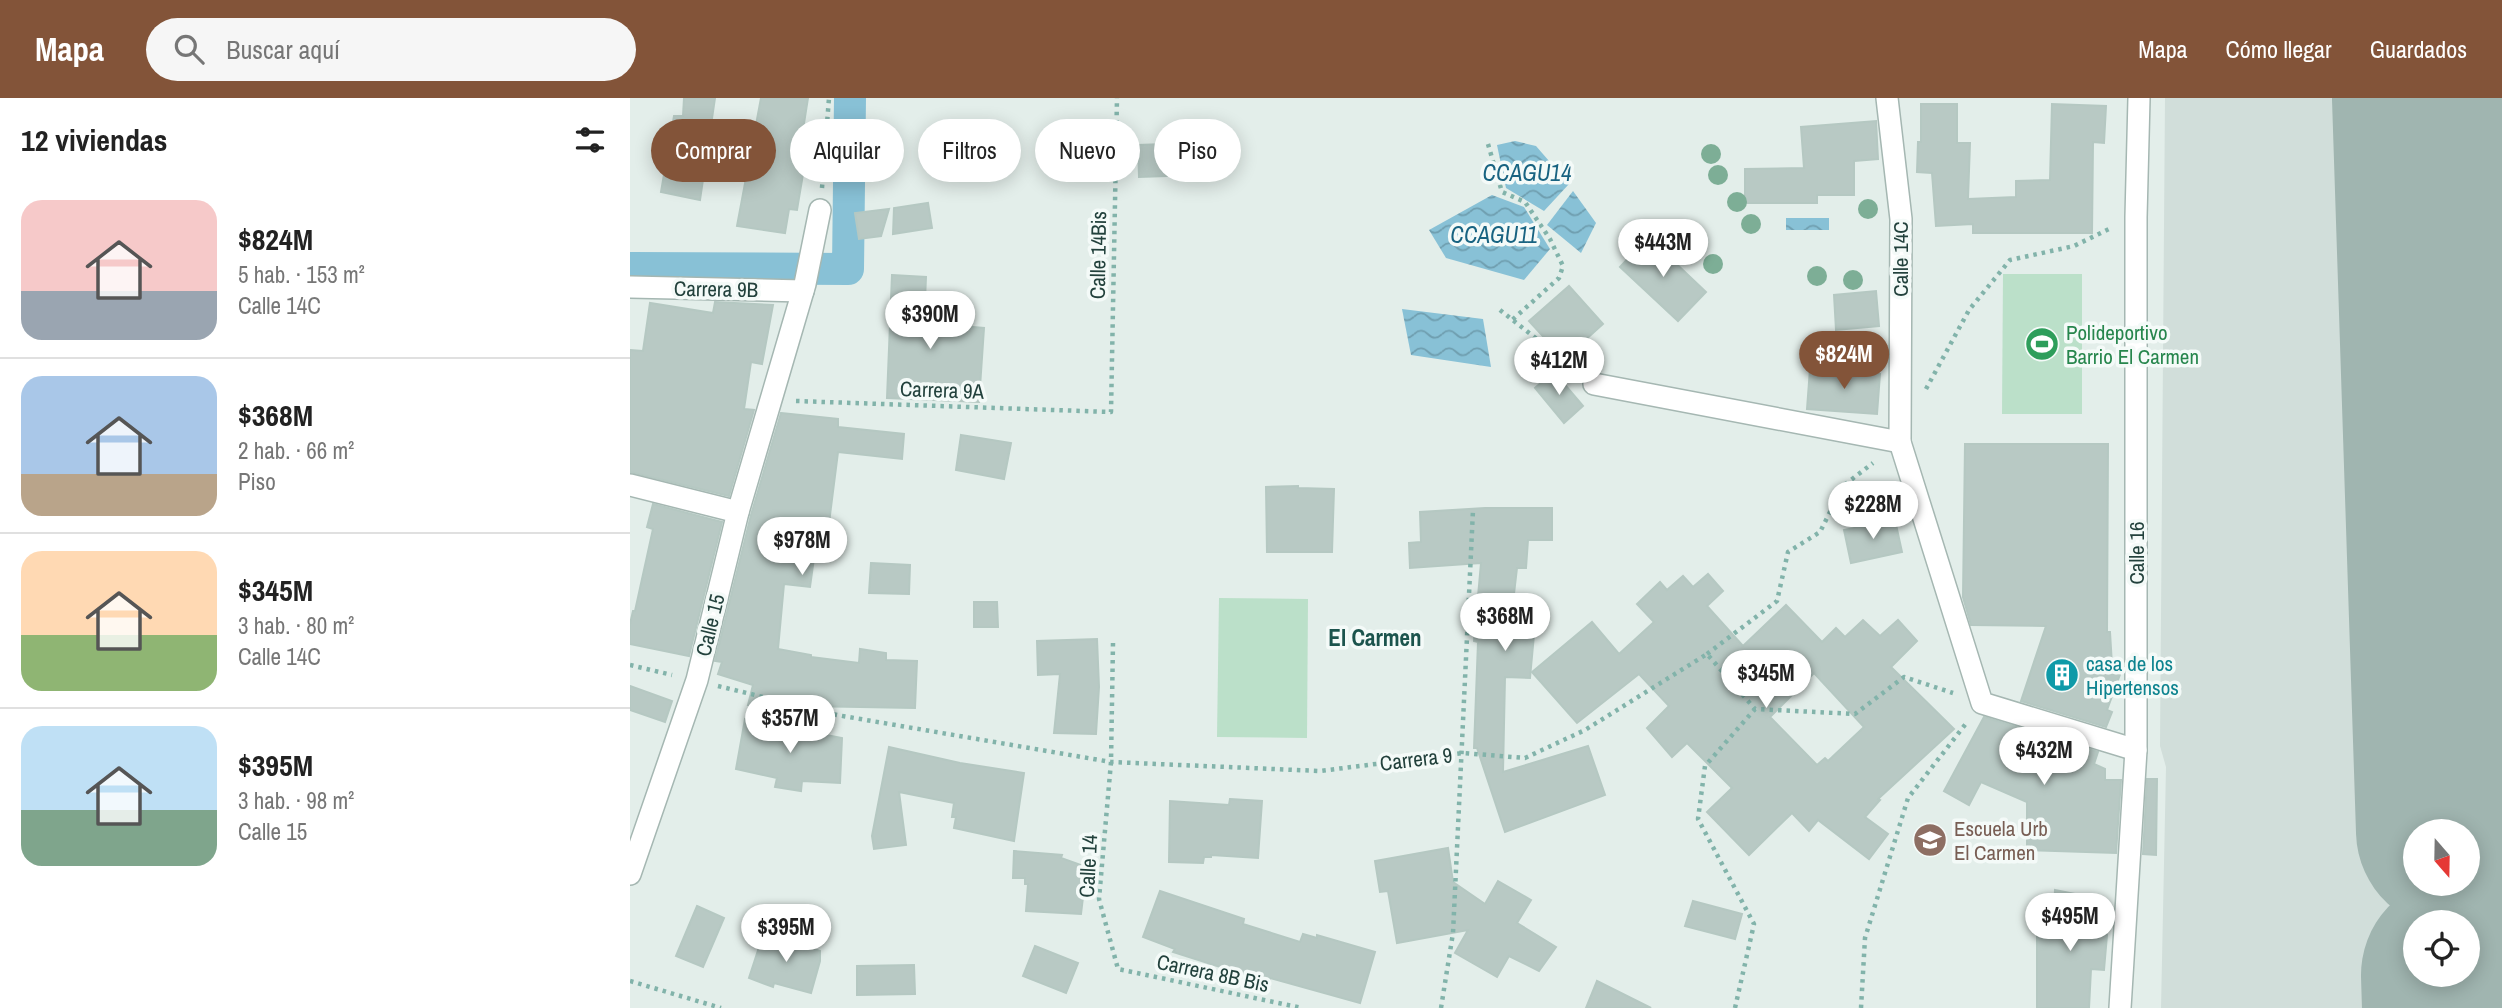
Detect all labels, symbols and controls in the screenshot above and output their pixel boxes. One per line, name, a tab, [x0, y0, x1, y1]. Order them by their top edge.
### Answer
search box	[146, 18, 636, 81]
text: Mapa	[35, 27, 104, 71]
icon: search	[170, 30, 208, 68]
text: Buscar aquí	[226, 32, 340, 67]
text: Mapa	[2138, 33, 2188, 65]
text: Cómo llegar	[2226, 33, 2332, 65]
text: Guardados	[2370, 33, 2467, 65]
chip: Comprar	[651, 119, 776, 182]
chip: Alquilar	[790, 119, 904, 182]
chip: Filtros	[918, 119, 1021, 182]
chip: Nuevo	[1035, 119, 1140, 182]
chip: Piso	[1154, 119, 1241, 182]
text: 12 viviendas	[21, 120, 167, 160]
icon: filters	[571, 121, 609, 159]
water label: CCAGU14	[1482, 157, 1572, 188]
street label: Calle 14Bis	[1083, 211, 1113, 299]
text: $824M	[238, 219, 313, 259]
water label: CCAGU11	[1450, 219, 1538, 250]
pin: $443M	[1614, 220, 1712, 279]
street label: Calle 14C	[1886, 221, 1915, 297]
text: $443M	[1634, 226, 1692, 257]
icon: home	[77, 228, 161, 312]
text: 5 hab. · 153 m²	[238, 259, 365, 290]
street label: Carrera 9B	[674, 274, 758, 304]
text: Calle 14C	[238, 290, 321, 321]
pin: $390M	[881, 292, 979, 351]
text: $390M	[901, 298, 959, 329]
place label: Polideportivo Barrio El Carmen	[2066, 318, 2199, 371]
sports icon: Polideportivo Barrio El Carmen	[2023, 325, 2061, 363]
pin: $824M	[1795, 331, 1893, 391]
pin: $412M	[1510, 338, 1608, 397]
text: $824M	[1815, 338, 1873, 369]
text: $412M	[1530, 344, 1588, 375]
street label: Carrera 9A	[899, 374, 985, 406]
text: $368M	[238, 395, 313, 435]
icon: home	[77, 404, 161, 488]
text: 2 hab. · 66 m²	[238, 435, 354, 466]
text: Piso	[238, 466, 276, 497]
pin: $228M	[1824, 482, 1922, 541]
text: $228M	[1844, 488, 1902, 519]
pin: $978M	[753, 518, 851, 577]
street label: Calle 16	[2122, 521, 2151, 585]
text: $978M	[773, 524, 831, 555]
text: $345M	[238, 570, 313, 610]
icon: home	[77, 579, 161, 663]
street label: Calle 15	[688, 591, 732, 659]
pin: $368M	[1456, 594, 1554, 653]
text: $368M	[1476, 600, 1534, 631]
text: 3 hab. · 80 m²	[238, 610, 354, 641]
district label: El Carmen	[1328, 622, 1422, 653]
text: Calle 14C	[238, 641, 321, 672]
place label: casa de los Hipertensos	[2086, 649, 2179, 702]
pin: $345M	[1717, 650, 1815, 710]
building icon: casa de los Hipertensos	[2043, 656, 2081, 694]
text: $345M	[1737, 657, 1795, 688]
pin: $357M	[741, 696, 839, 755]
text: $357M	[761, 702, 819, 733]
pin: $432M	[1995, 728, 2093, 787]
text: $432M	[2015, 734, 2073, 765]
street label: Carrera 9	[1378, 740, 1454, 778]
text: $395M	[238, 745, 313, 785]
icon: home	[77, 754, 161, 838]
text: 3 hab. · 98 m²	[238, 785, 354, 816]
place label: Escuela Urb El Carmen	[1954, 814, 2048, 867]
text: Calle 15	[238, 816, 307, 847]
north arrow	[2403, 819, 2480, 896]
map controls	[2403, 819, 2480, 987]
school or university icon: Escuela Urb El Carmen	[1911, 821, 1949, 859]
street label: Calle 14	[1072, 833, 1104, 898]
pin: $495M	[2021, 894, 2119, 953]
text: $495M	[2041, 900, 2099, 931]
pin: $395M	[737, 904, 835, 964]
button: locate	[2403, 910, 2480, 987]
text: $395M	[757, 911, 815, 942]
street label: Carrera 8B Bis	[1154, 947, 1272, 999]

